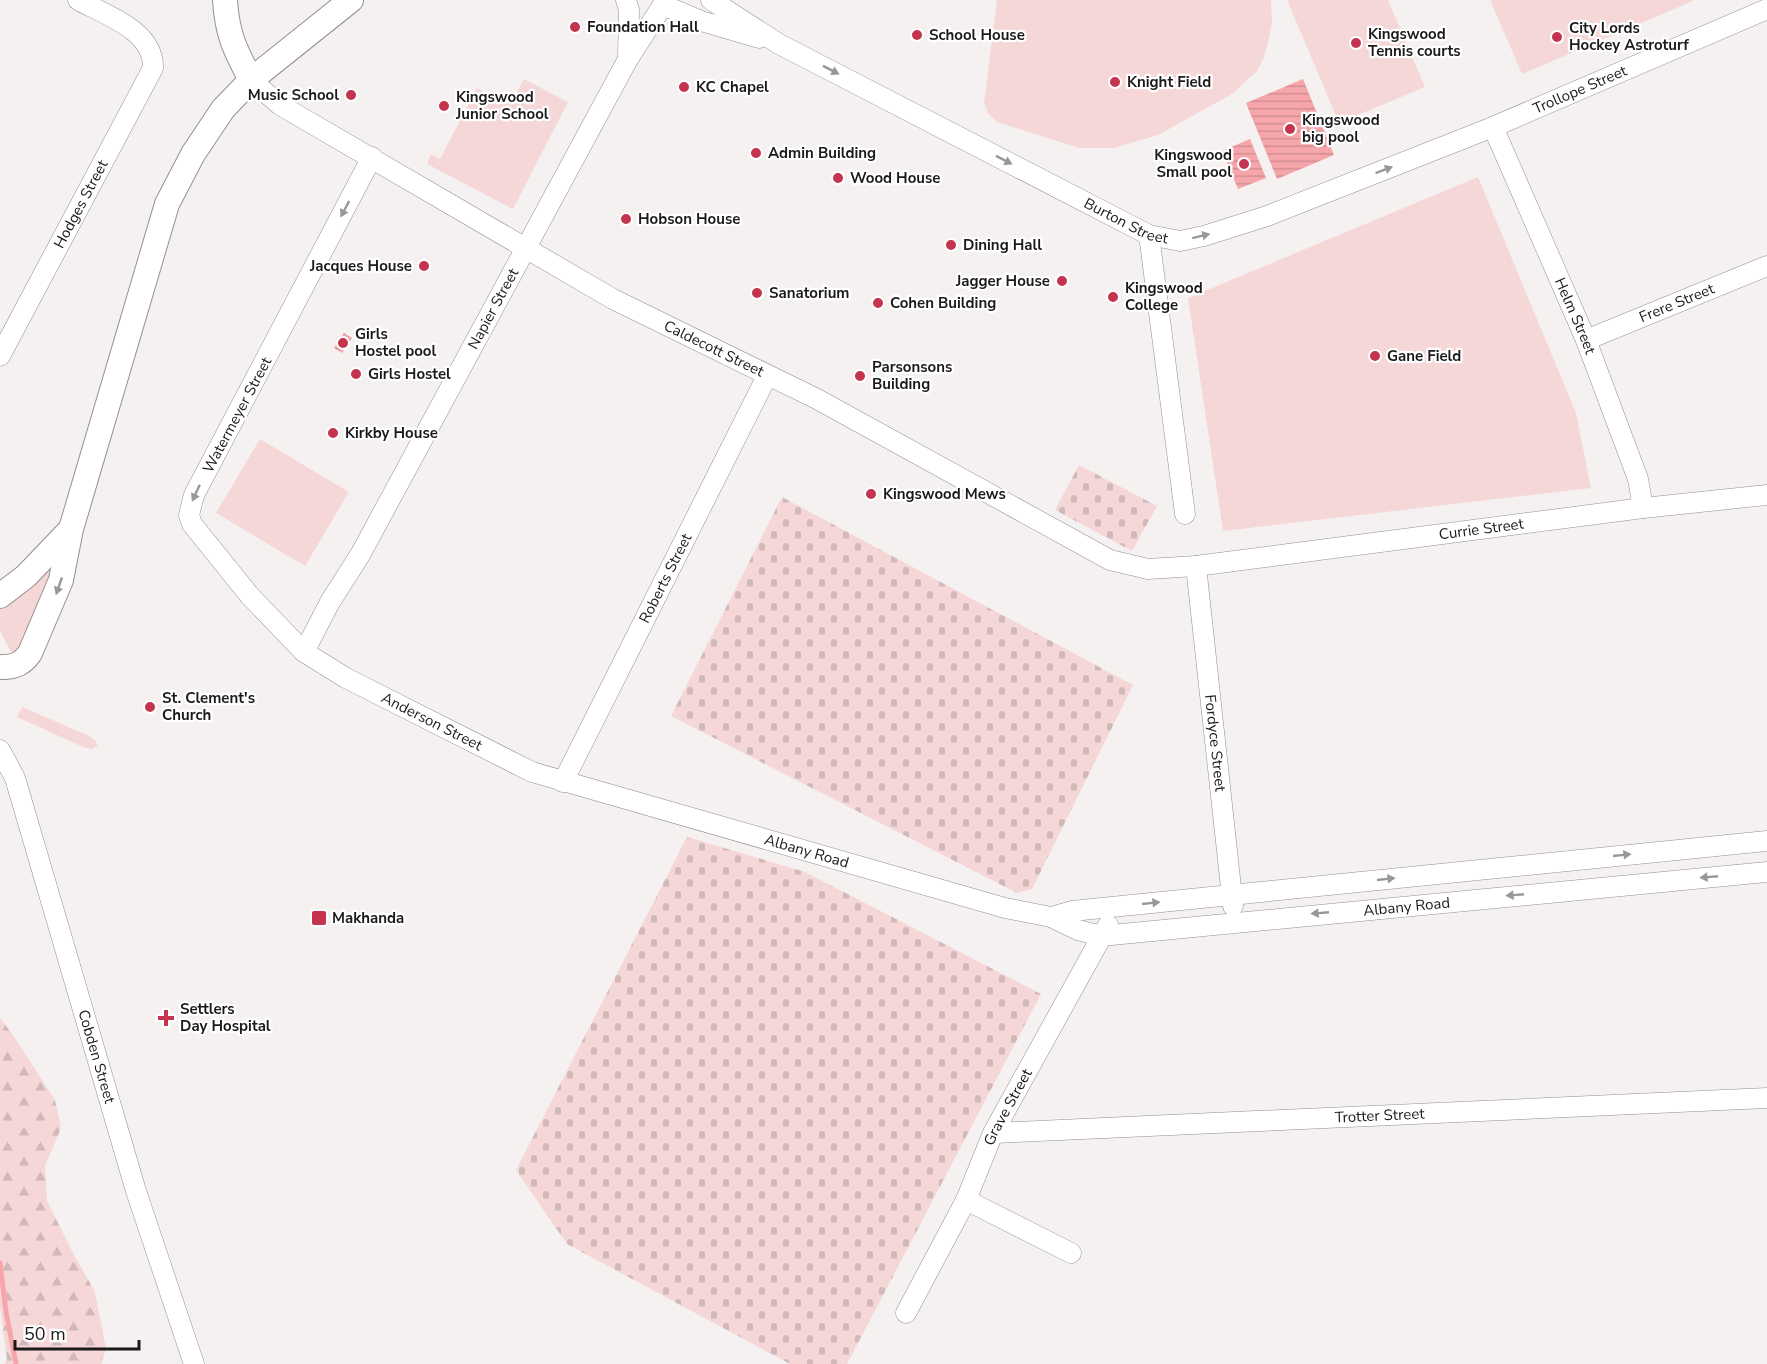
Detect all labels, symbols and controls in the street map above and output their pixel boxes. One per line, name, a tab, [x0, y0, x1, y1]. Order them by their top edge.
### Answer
place label: Foundation Hall	[587, 17, 699, 37]
place label: City Lords Hockey Astroturf	[1569, 18, 1689, 55]
marker: Foundation Hall	[568, 20, 582, 34]
place label: Kingswood Tennis courts	[1368, 24, 1461, 61]
place label: School House	[929, 25, 1025, 45]
marker: School House	[910, 28, 924, 42]
marker: City Lords Hockey Astroturf	[1550, 30, 1564, 44]
marker: Kingswood Tennis courts	[1349, 36, 1363, 50]
street label: Trollope Street	[1530, 60, 1630, 119]
one-way arrow	[822, 65, 840, 75]
place label: Knight Field	[1127, 72, 1211, 92]
marker: Knight Field	[1108, 75, 1122, 89]
place label: KC Chapel	[696, 77, 769, 97]
marker: KC Chapel	[677, 80, 691, 94]
place label: Music School	[248, 85, 339, 105]
place label: Kingswood Junior School	[455, 87, 549, 124]
marker: Music School	[344, 88, 358, 102]
marker: Kingswood Junior School	[437, 99, 451, 113]
place label: Kingswood big pool	[1302, 110, 1380, 147]
marker: Kingswood big pool	[1283, 122, 1297, 136]
place label: Admin Building	[768, 143, 876, 163]
place label: Kingswood Small pool	[1154, 145, 1232, 182]
marker: Admin Building	[749, 146, 763, 160]
one-way arrow	[996, 155, 1013, 165]
street label: Hodges Street	[49, 156, 113, 252]
marker: Kingswood Small pool	[1237, 157, 1251, 171]
one-way arrow	[1375, 164, 1393, 174]
place label: Wood House	[850, 168, 940, 188]
marker: Wood House	[831, 171, 845, 185]
street label: Burton Street	[1080, 193, 1171, 249]
one-way arrow	[340, 201, 350, 218]
place label: Hobson House	[638, 209, 740, 229]
marker: Hobson House	[619, 212, 633, 226]
one-way arrow	[1192, 231, 1210, 241]
place label: Dining Hall	[963, 235, 1042, 255]
marker: Dining Hall	[944, 238, 958, 252]
place label: Jacques House	[309, 256, 412, 276]
marker: Jacques House	[417, 259, 431, 273]
street label: Napier Street	[463, 264, 523, 353]
place label: Jagger House	[955, 271, 1050, 291]
marker: Jagger House	[1055, 274, 1069, 288]
street label: Helm Street	[1550, 274, 1601, 358]
place label: Kingswood College	[1125, 278, 1203, 315]
street label: Frere Street	[1636, 278, 1718, 327]
place label: Sanatorium	[769, 283, 850, 303]
marker: Sanatorium	[750, 286, 764, 300]
marker: Kingswood College	[1106, 290, 1120, 304]
place label: Cohen Building	[890, 293, 996, 313]
marker: Cohen Building	[871, 296, 885, 310]
street label: Caldecott Street	[660, 315, 768, 382]
place label: Girls Hostel pool	[355, 324, 436, 361]
marker: Girls Hostel pool	[336, 336, 350, 350]
place label: Gane Field	[1387, 346, 1461, 366]
marker: Gane Field	[1368, 349, 1382, 363]
street label: Watermeyer Street	[198, 353, 276, 476]
place label: Parsonsons Building	[872, 357, 952, 394]
place label: Girls Hostel	[368, 364, 451, 384]
marker: Girls Hostel	[349, 367, 363, 381]
marker: Parsonsons Building	[853, 369, 867, 383]
place label: Kirkby House	[345, 423, 438, 443]
marker: Kirkby House	[326, 426, 340, 440]
place label: Kingswood Mews	[883, 484, 1006, 504]
one-way arrow	[191, 485, 201, 503]
marker: Kingswood Mews	[864, 487, 878, 501]
street label: Currie Street	[1438, 513, 1526, 544]
street label: Roberts Street	[634, 529, 697, 627]
one-way arrow	[53, 577, 63, 595]
place label: St. Clement's Church	[162, 688, 255, 725]
street label: Anderson Street	[378, 688, 486, 756]
street label: Fordyce Street	[1200, 693, 1231, 793]
marker: St. Clement's Church	[143, 700, 157, 714]
street label: Albany Road	[762, 829, 851, 873]
one-way arrow	[1613, 851, 1632, 860]
one-way arrow	[1699, 872, 1718, 882]
one-way arrow	[1377, 874, 1396, 884]
one-way arrow	[1505, 890, 1524, 900]
street label: Albany Road	[1362, 893, 1451, 921]
one-way arrow	[1141, 898, 1160, 908]
place label: Makhanda	[332, 908, 404, 928]
one-way arrow	[1311, 908, 1330, 918]
marker: Makhanda	[310, 909, 328, 927]
place label: Settlers Day Hospital	[180, 999, 271, 1036]
street label: Cobden Street	[73, 1007, 120, 1106]
marker: Settlers Day Hospital	[157, 1009, 175, 1027]
street label: Grave Street	[979, 1064, 1037, 1148]
street label: Trotter Street	[1334, 1103, 1426, 1128]
scale bar	[15, 1313, 140, 1351]
text: 50 m	[24, 1322, 66, 1346]

